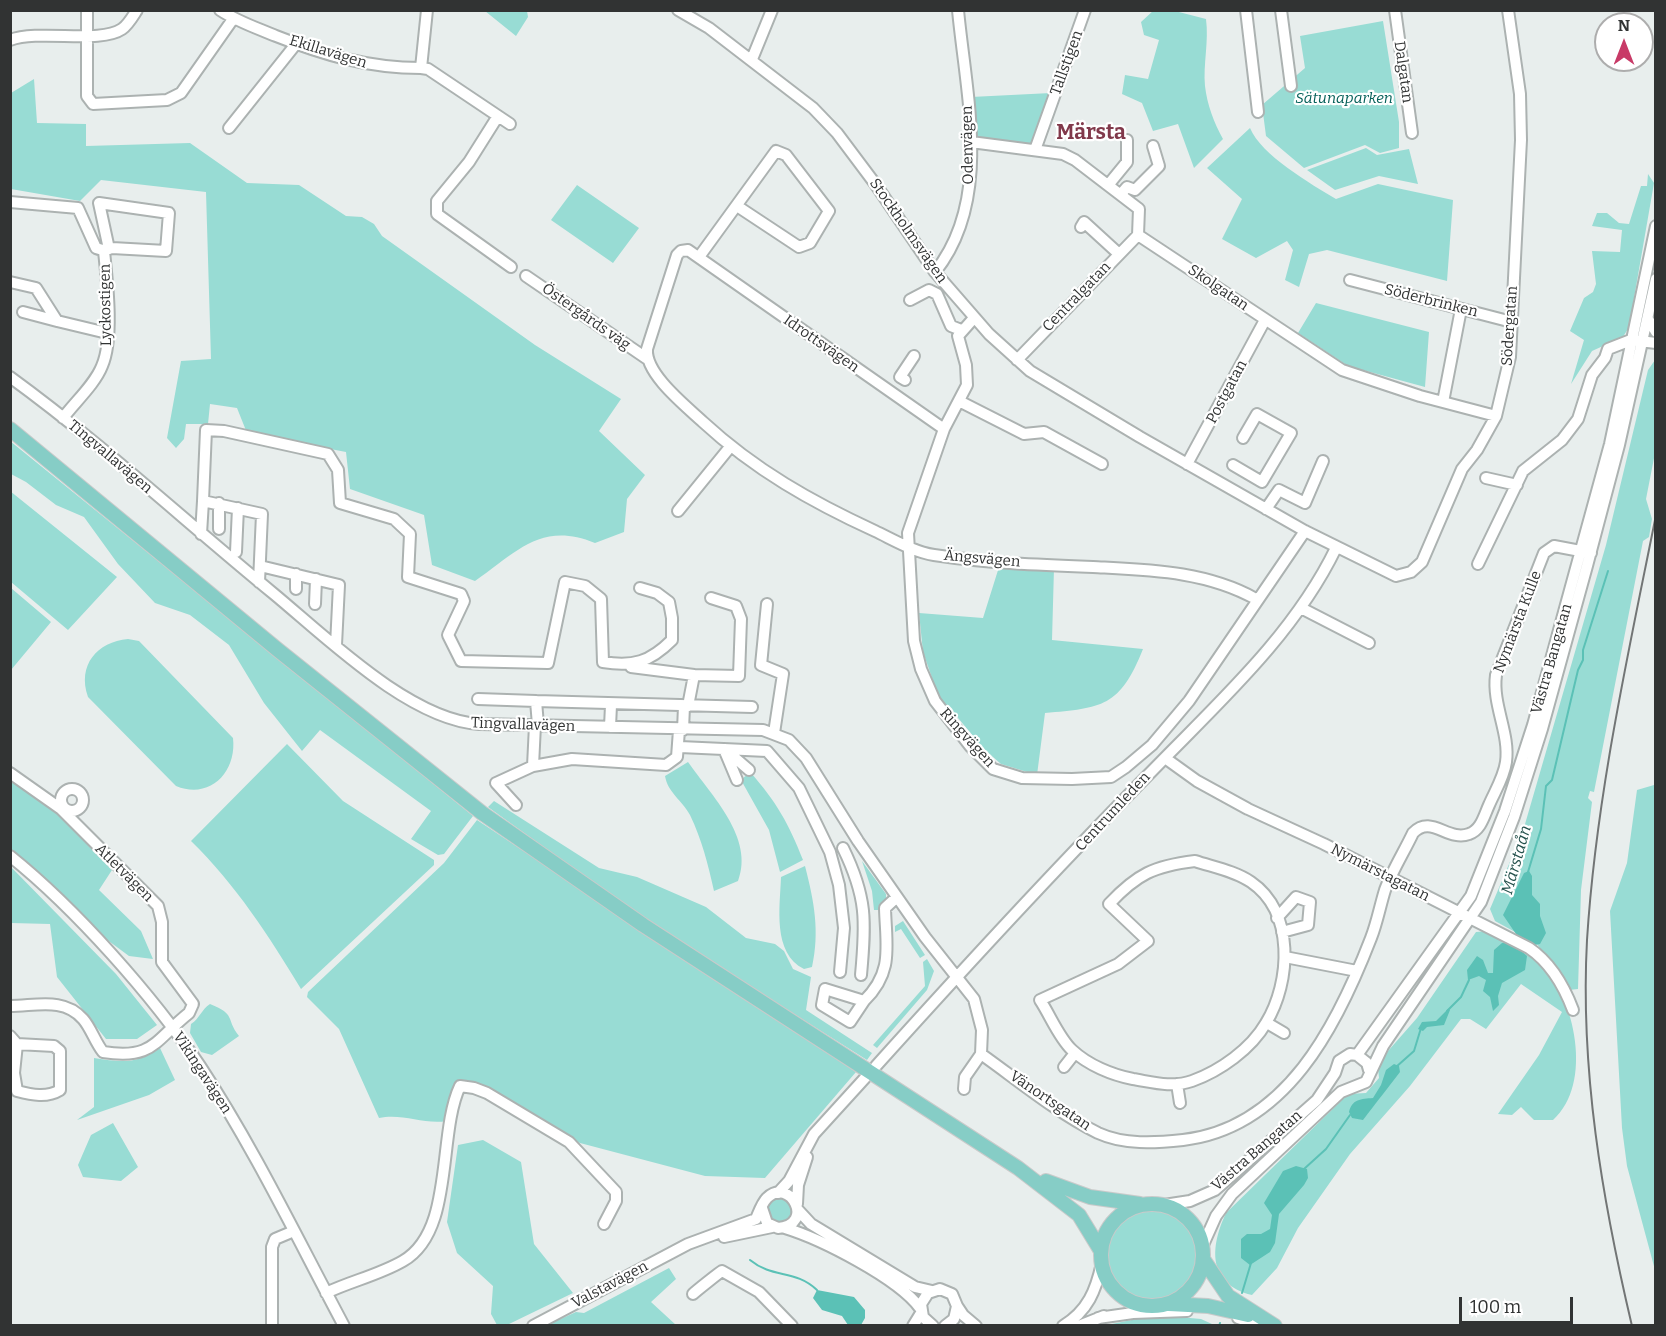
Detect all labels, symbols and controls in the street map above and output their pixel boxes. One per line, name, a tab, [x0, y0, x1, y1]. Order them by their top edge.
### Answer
north arrow	[1594, 12, 1654, 72]
text: N	[1618, 16, 1630, 35]
street label: Tallstigen	[1047, 28, 1087, 98]
street label: Ekillavägen	[287, 32, 369, 72]
street label: Dalgatan	[1390, 40, 1416, 104]
park label: Sätunaparken	[1295, 90, 1393, 108]
street label: Odenvägen	[958, 105, 978, 185]
district label: Märsta	[1056, 120, 1126, 146]
street label: Stockholmsvägen	[865, 175, 951, 287]
street label: Centralgatan	[1039, 258, 1115, 336]
street label: Skolgatan	[1184, 261, 1252, 315]
street label: Lyckostigen	[96, 264, 116, 346]
street label: Östergårds väg	[538, 280, 634, 354]
street label: Söderbrinken	[1382, 281, 1480, 321]
street label: Södergatan	[1498, 285, 1522, 367]
street label: Idrottsvägen	[780, 311, 862, 377]
street label: Postgatan	[1203, 357, 1251, 427]
street label: Tingvallavägen	[64, 417, 156, 497]
street label: Ängsvägen	[943, 547, 1021, 571]
street label: Nymärsta Kulle	[1490, 568, 1546, 676]
street label: Västra Bangatan	[1528, 602, 1576, 716]
street label: Ringvägen	[936, 705, 998, 771]
street label: Tingvallavägen	[471, 714, 575, 736]
street label: Centrumleden	[1072, 769, 1154, 855]
water label: Märstaån	[1498, 823, 1536, 897]
street label: Atletvägen	[91, 840, 157, 906]
street label: Nymärstagatan	[1328, 840, 1432, 906]
street label: Vikingavägen	[169, 1029, 235, 1117]
street label: Vänortsgatan	[1006, 1067, 1094, 1135]
street label: Västra Bangatan	[1208, 1107, 1306, 1195]
street label: Valstavägen	[569, 1257, 651, 1313]
scale bar	[1462, 1285, 1576, 1323]
text: 100 m	[1470, 1296, 1521, 1318]

